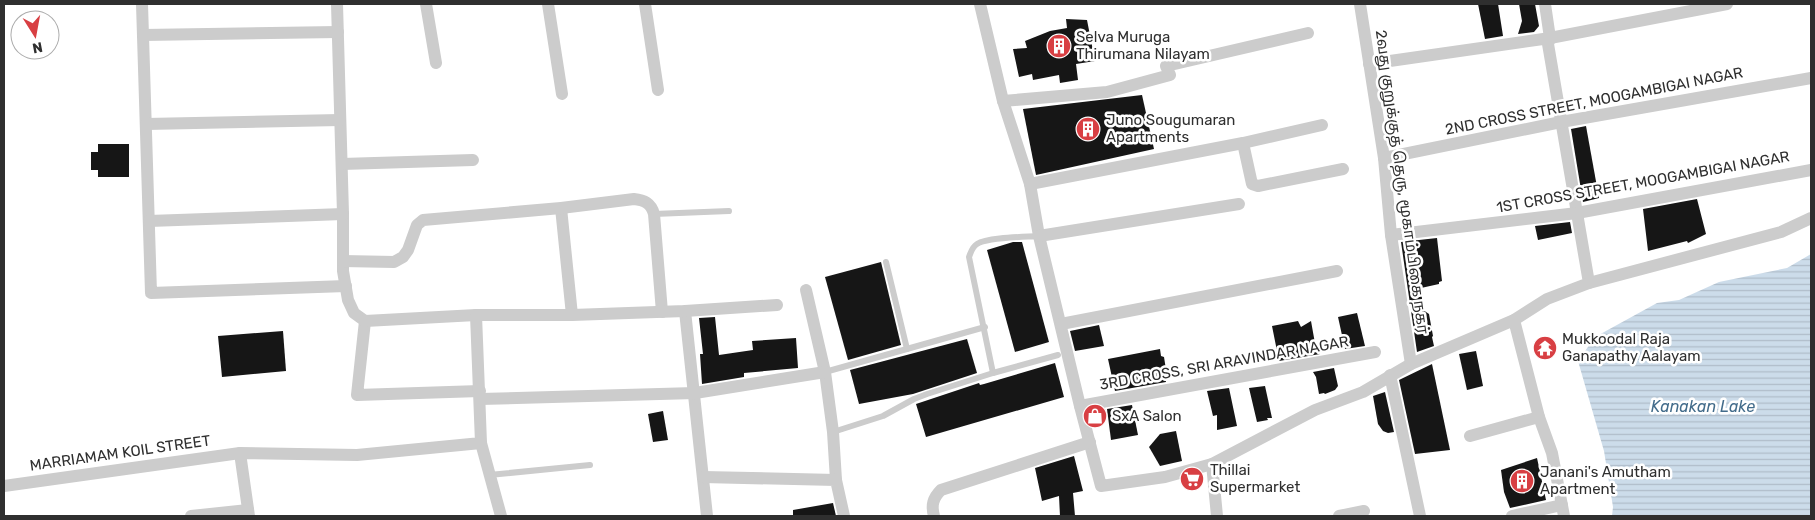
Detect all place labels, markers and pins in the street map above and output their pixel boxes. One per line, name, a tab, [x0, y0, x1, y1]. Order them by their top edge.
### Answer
place label: Selva Muruga Thirumana Nilayam	[1076, 28, 1210, 63]
building icon: Selva Muruga Thirumana Nilayam	[1046, 33, 1072, 59]
place label: Juno Sougumaran Apartments	[1106, 111, 1235, 146]
building icon: Juno Sougumaran Apartments	[1075, 116, 1101, 142]
place label: Mukkoodal Raja Ganapathy Aalayam	[1562, 330, 1701, 365]
temple icon: Mukkoodal Raja Ganapathy Aalayam	[1532, 335, 1558, 361]
shop icon: SxA Salon	[1082, 403, 1108, 429]
place label: SxA Salon	[1112, 407, 1182, 425]
place label: Thillai Supermarket	[1210, 461, 1300, 496]
place label: Janani's Amutham Apartment	[1540, 463, 1671, 498]
supermarket icon: Thillai Supermarket	[1179, 466, 1205, 492]
building icon: Janani's Amutham Apartment	[1509, 468, 1535, 494]

